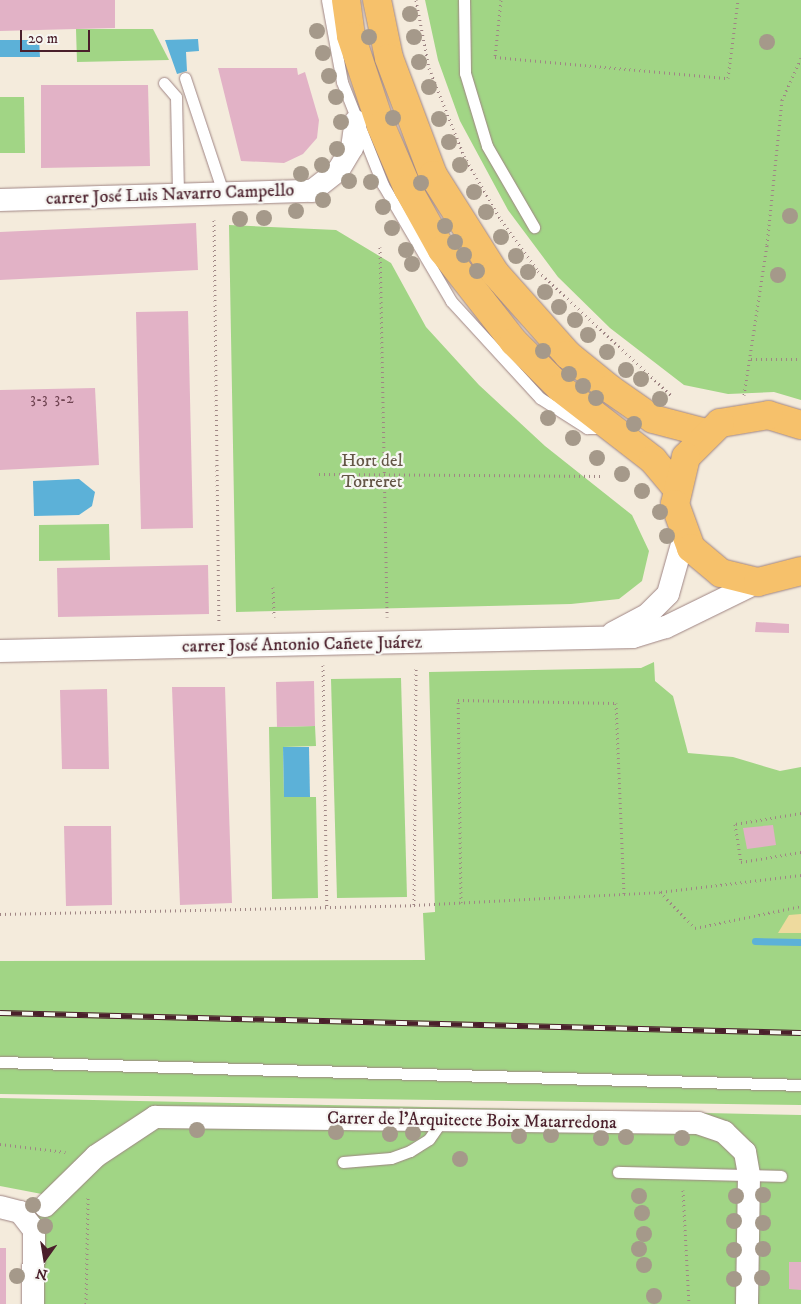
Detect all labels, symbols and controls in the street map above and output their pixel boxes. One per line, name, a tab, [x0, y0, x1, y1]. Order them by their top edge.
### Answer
scale bar	[22, 20, 92, 52]
text: 20 m	[28, 29, 58, 48]
street label: carrer José Luis Navarro Campello	[45, 180, 295, 210]
house number: 3-3	[30, 390, 48, 408]
house number: 3-2	[54, 390, 74, 408]
park label: Hort del Torreret	[341, 451, 403, 494]
street label: carrer José Antonio Cañete Juárez	[182, 632, 422, 658]
street label: Carrer de l'Arquitecte Boix Matarredona	[327, 1108, 617, 1134]
north arrow	[20, 1234, 70, 1284]
text: N	[34, 1264, 49, 1284]

